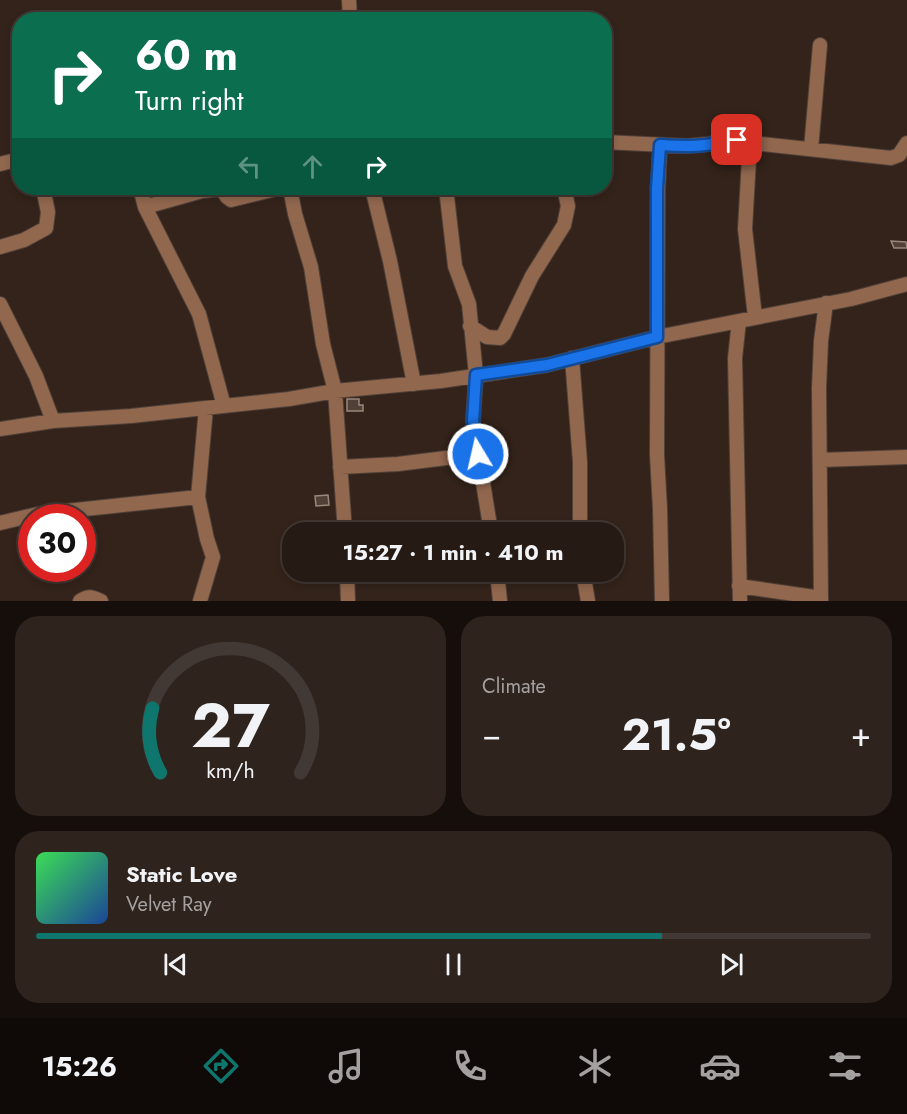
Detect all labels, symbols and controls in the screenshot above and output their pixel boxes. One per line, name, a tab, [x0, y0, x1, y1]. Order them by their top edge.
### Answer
text: 60 m	[135, 25, 238, 86]
icon: right	[36, 36, 114, 114]
text: Turn right	[135, 81, 243, 120]
pin	[711, 114, 762, 165]
icon: arrive	[720, 123, 753, 156]
icon: left	[233, 150, 266, 183]
icon: ahead	[296, 150, 329, 183]
icon: right	[359, 150, 392, 183]
position arrow	[446, 422, 510, 486]
speed limit sign: 30	[18, 504, 96, 582]
text: 15:27 · 1 min · 410 m	[342, 536, 564, 568]
text: Climate	[482, 672, 546, 701]
text: 27	[191, 680, 270, 770]
text: 21.5°	[621, 702, 731, 767]
text: −	[482, 711, 501, 758]
text: +	[851, 711, 871, 758]
text: km/h	[206, 755, 255, 786]
text: Static Love	[126, 858, 237, 890]
text: Velvet Ray	[126, 890, 212, 919]
icon: previous	[159, 948, 192, 981]
icon: pause	[437, 948, 470, 981]
icon: next	[715, 948, 748, 981]
icon: directions	[200, 1045, 242, 1087]
icon: music	[325, 1045, 367, 1087]
icon: phone	[449, 1045, 491, 1087]
icon: climate	[574, 1045, 616, 1087]
icon: car	[699, 1045, 741, 1087]
icon: filters	[824, 1045, 866, 1087]
text: 15:26	[41, 1047, 117, 1086]

